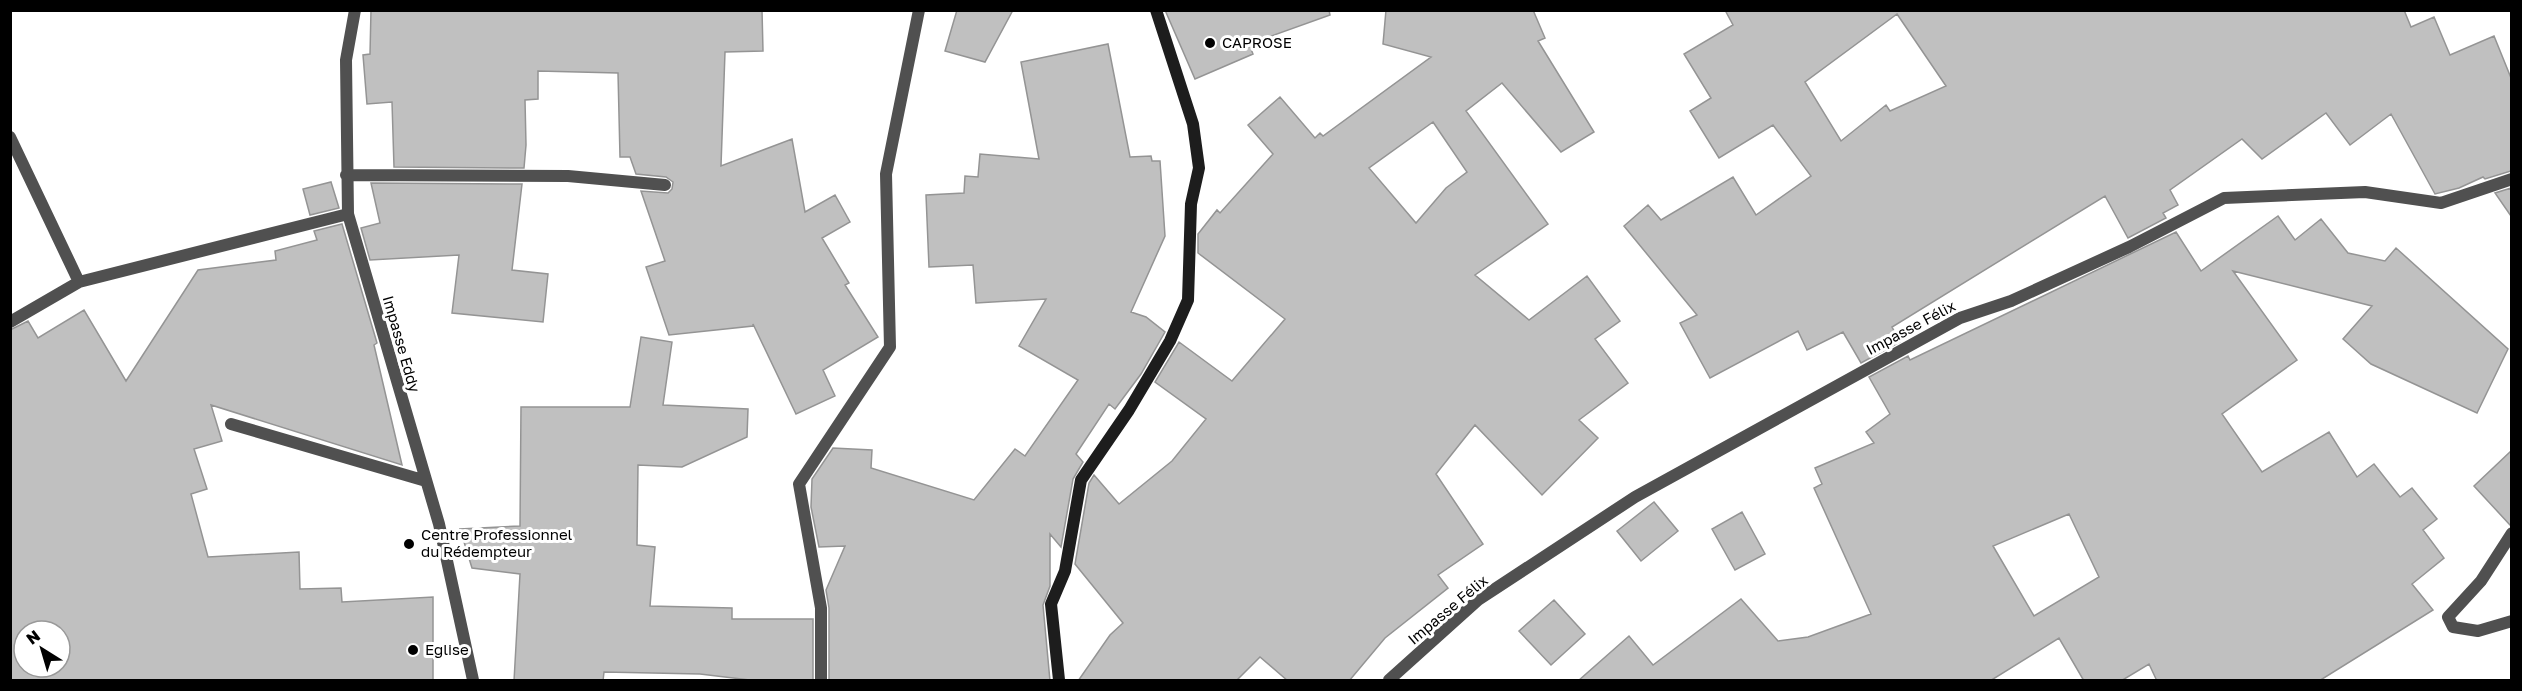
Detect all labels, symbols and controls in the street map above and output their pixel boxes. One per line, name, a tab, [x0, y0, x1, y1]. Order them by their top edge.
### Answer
place label: CAPROSE	[1222, 33, 1292, 51]
marker: CAPROSE	[1203, 36, 1217, 50]
street label: Impasse Eddy	[380, 293, 425, 395]
street label: Impasse Félix	[1863, 296, 1958, 358]
place label: Centre Professionnel du Rédempteur	[421, 525, 573, 560]
marker: Centre Professionnel du Rédempteur	[402, 537, 416, 551]
street label: Impasse Félix	[1404, 571, 1491, 648]
north arrow	[12, 619, 72, 679]
text: N	[22, 625, 44, 649]
place label: Eglise	[425, 640, 469, 658]
marker: Eglise	[406, 643, 420, 657]

